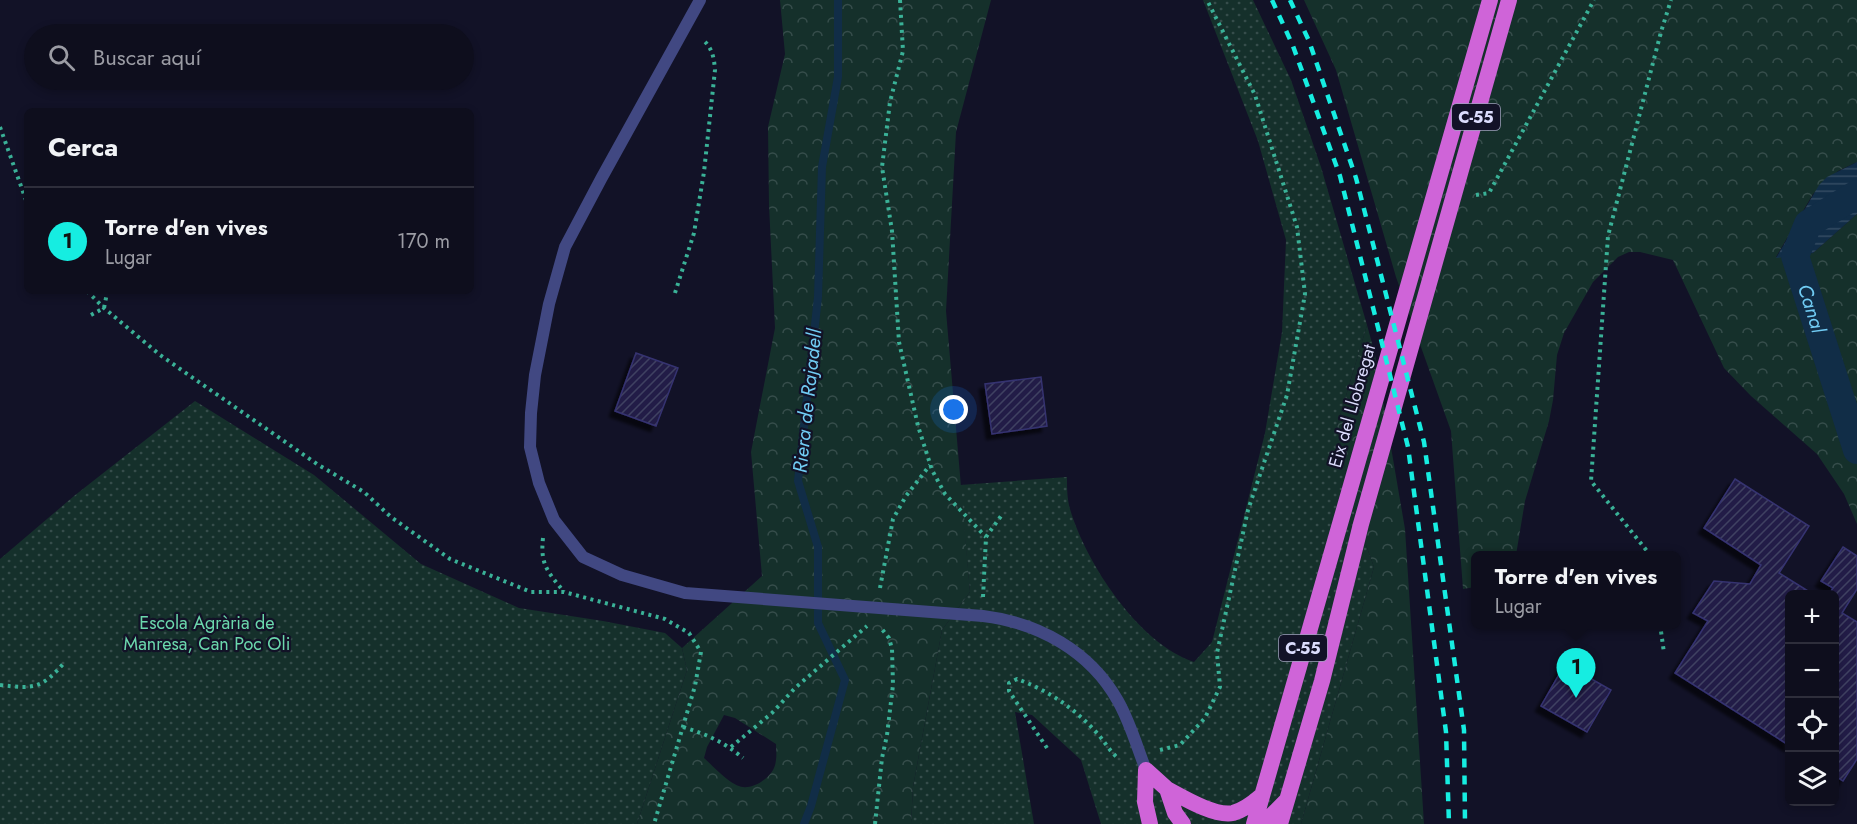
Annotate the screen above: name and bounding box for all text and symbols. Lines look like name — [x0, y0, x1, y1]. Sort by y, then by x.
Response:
search box — [24, 24, 474, 90]
icon: search — [45, 41, 78, 74]
text: Buscar aquí — [93, 41, 201, 73]
road number: C-55 — [1452, 104, 1500, 130]
text: Cerca — [48, 128, 118, 166]
text: Torre d'en vives — [105, 211, 268, 243]
text: 1 — [62, 227, 73, 256]
text: 170 m — [397, 227, 450, 256]
text: Lugar — [105, 243, 152, 272]
water label: Canal — [1790, 280, 1833, 338]
water label: Riera de Rajadell — [786, 326, 830, 474]
street label: Eix del Llobregat — [1322, 341, 1382, 471]
your location — [939, 395, 968, 424]
popup — [1471, 551, 1681, 629]
text: Torre d'en vives — [1495, 560, 1657, 592]
map controls — [1785, 590, 1839, 806]
button: + — [1785, 590, 1839, 644]
text: Lugar — [1495, 592, 1542, 621]
park label: Escola Agrària de Manresa, Can Poc Oli — [124, 610, 290, 657]
road number: C-55 — [1279, 635, 1327, 661]
button: − — [1785, 644, 1839, 698]
pin: 1 — [1556, 648, 1596, 698]
button: locate — [1785, 698, 1839, 752]
button: layers — [1785, 752, 1839, 806]

